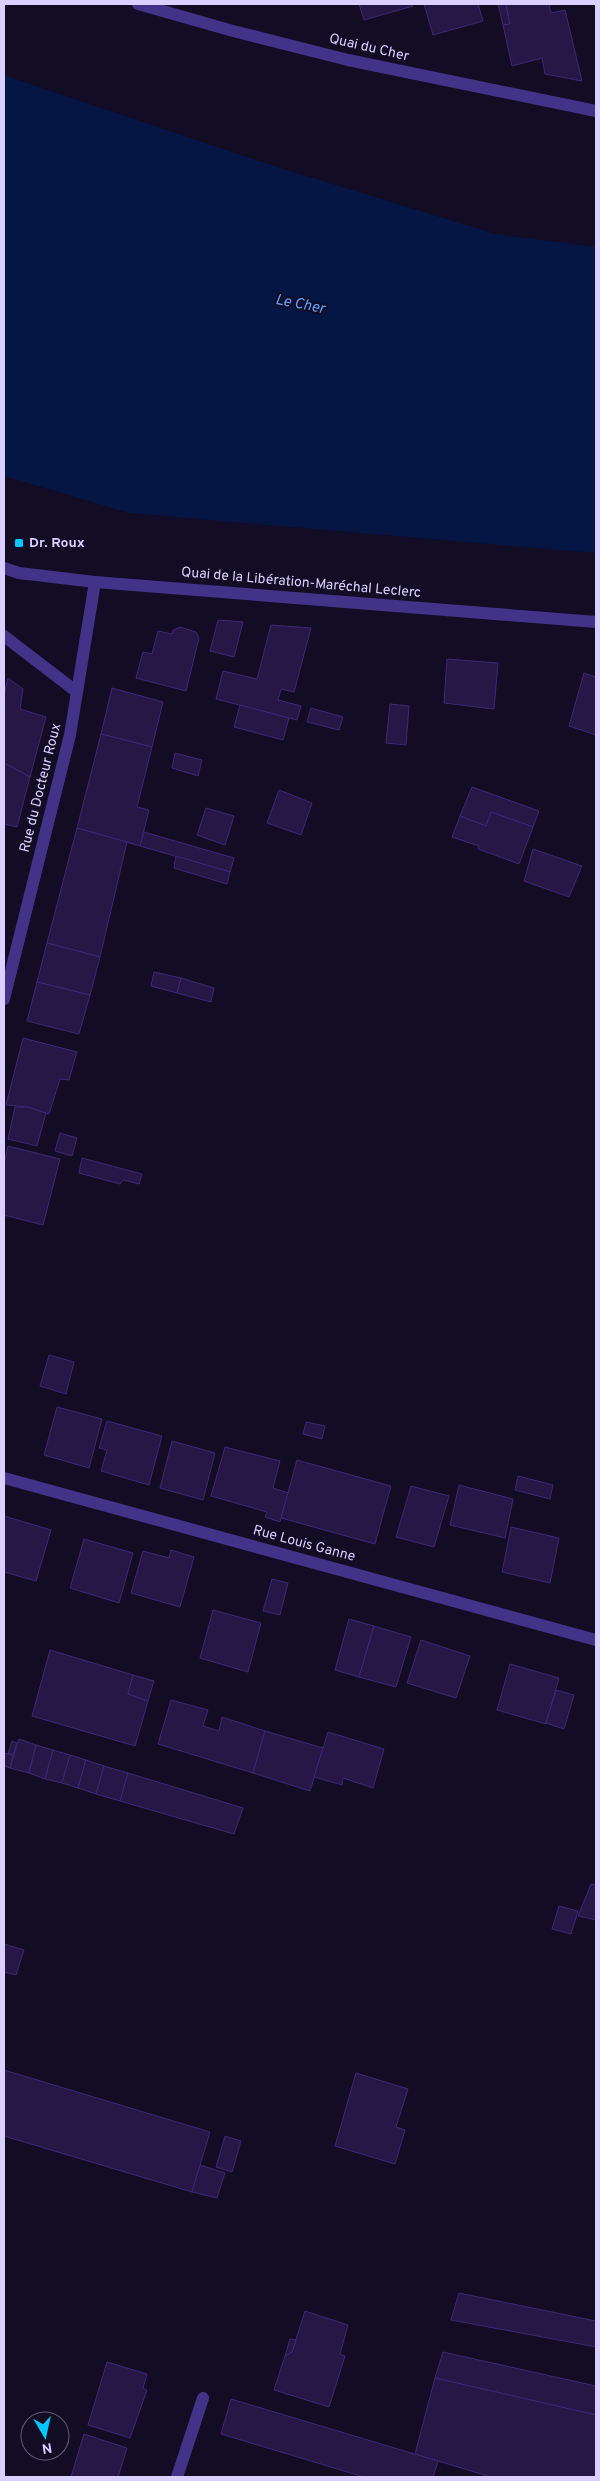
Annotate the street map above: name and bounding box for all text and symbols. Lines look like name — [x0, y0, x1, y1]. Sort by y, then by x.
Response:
street label: Quai du Cher — [327, 31, 411, 66]
water label: Le Cher — [274, 291, 328, 319]
place label: Dr. Roux — [29, 535, 85, 552]
marker: Dr. Roux — [13, 537, 25, 549]
street label: Quai de la Libération-Maréchal Leclerc — [180, 564, 422, 602]
street label: Rue du Docteur Roux — [17, 722, 65, 854]
street label: Rue Louis Ganne — [251, 1522, 357, 1566]
north arrow — [20, 2411, 70, 2461]
text: N — [40, 2438, 53, 2457]

